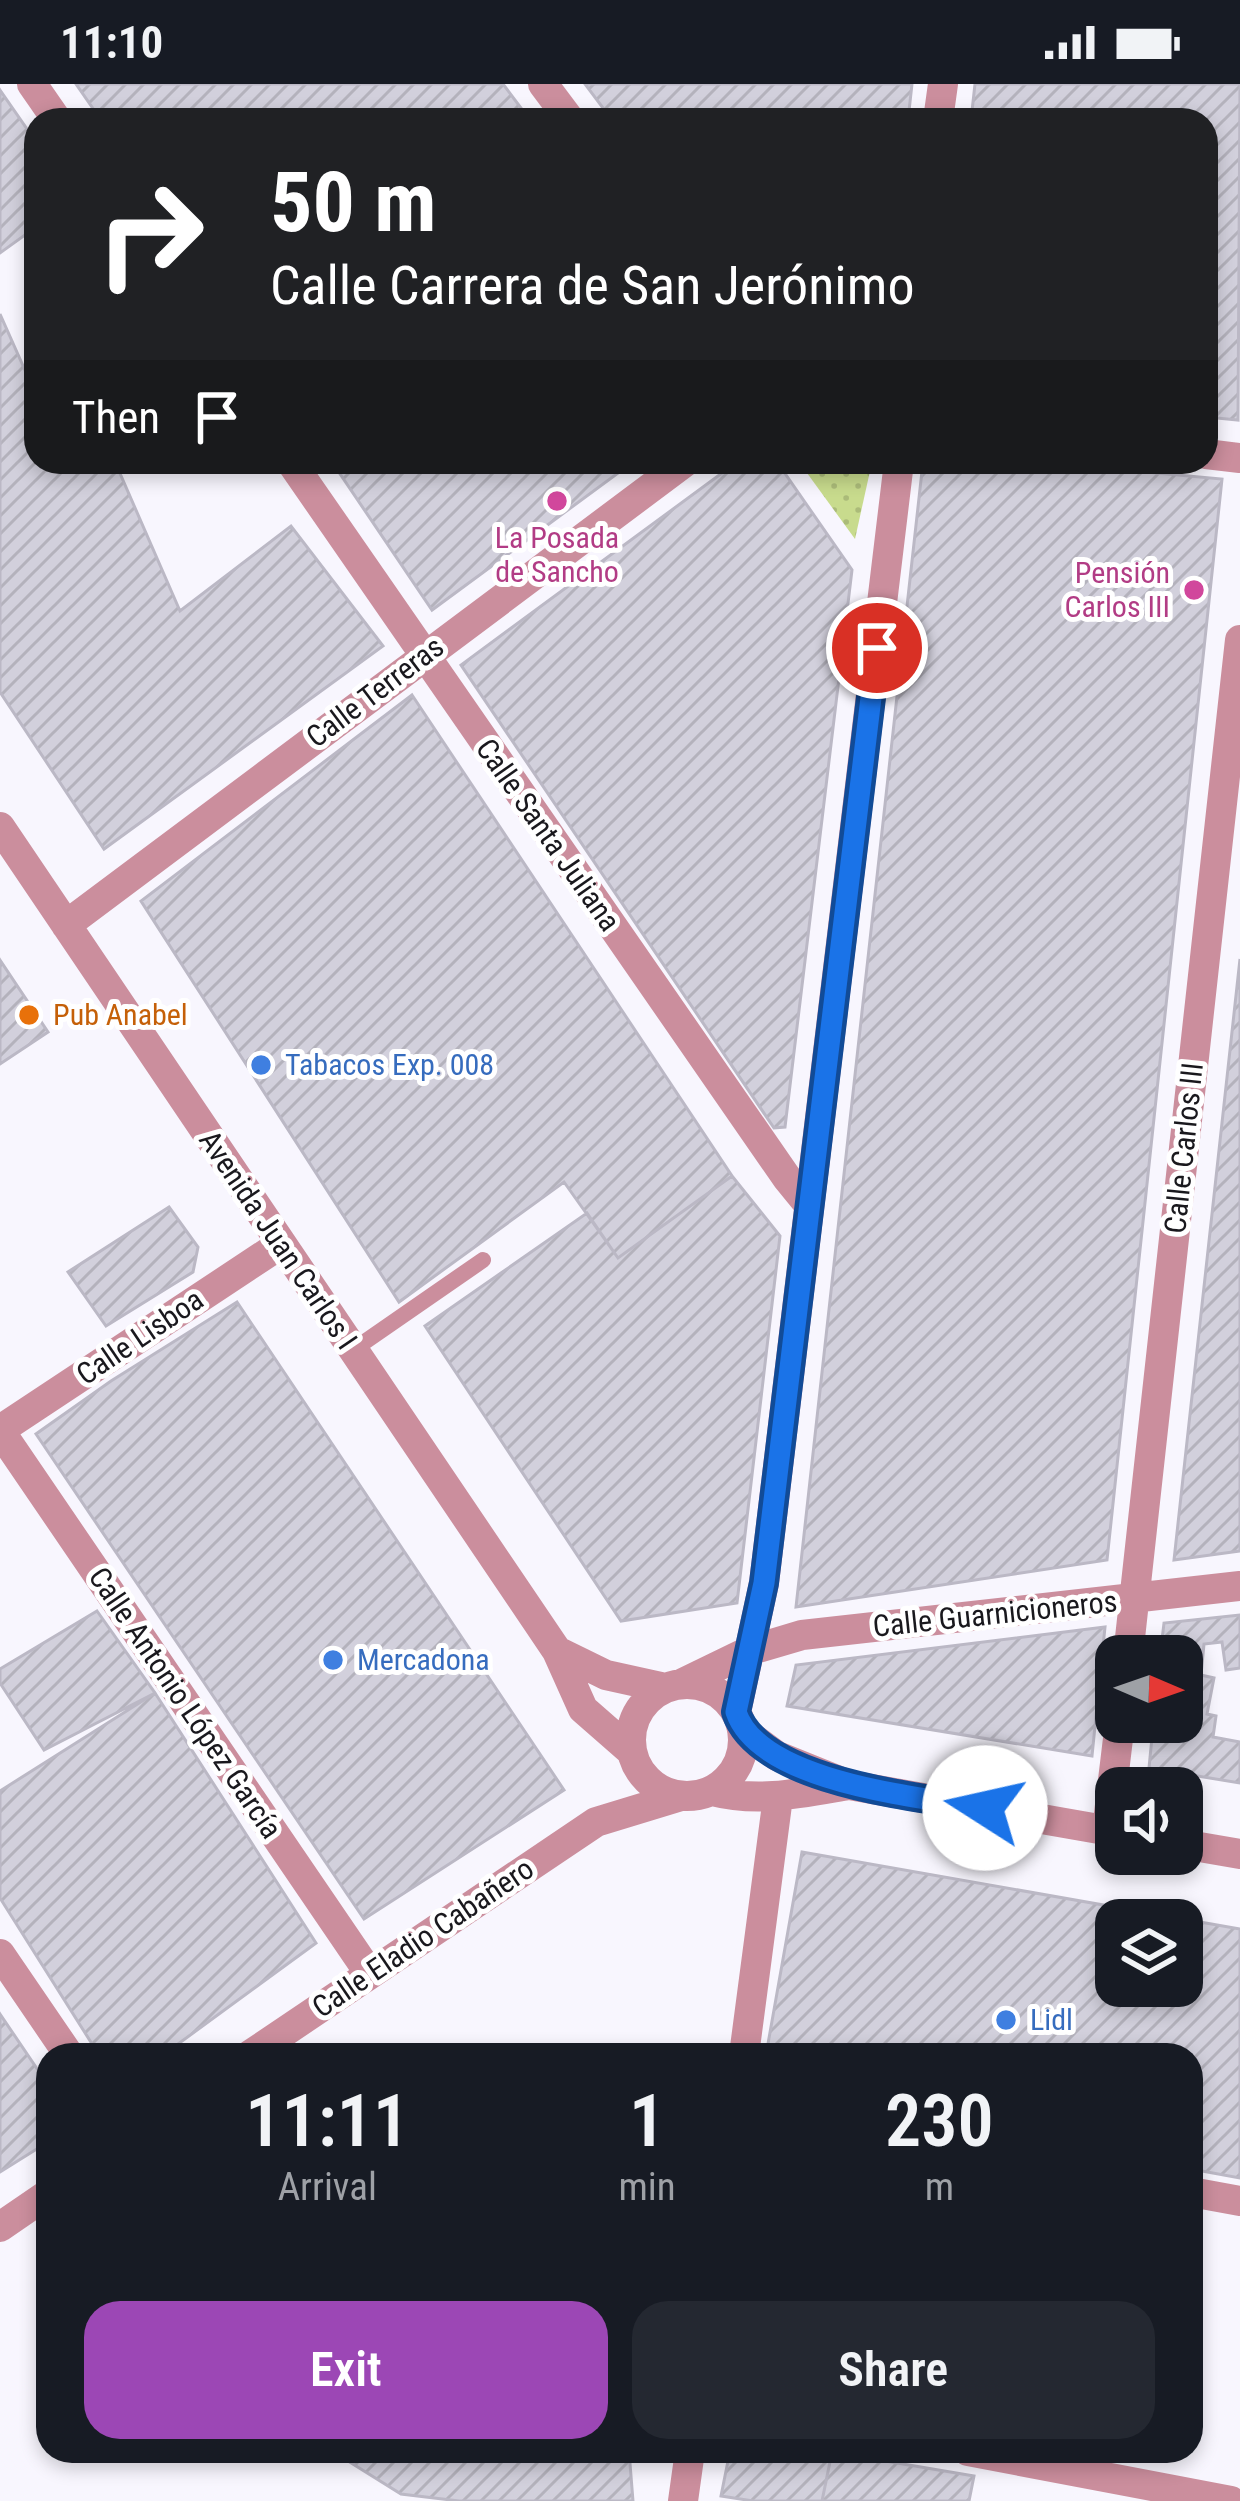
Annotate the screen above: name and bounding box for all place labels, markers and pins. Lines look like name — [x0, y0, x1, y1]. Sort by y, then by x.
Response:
marker: La Posada de Sancho — [544, 488, 570, 514]
place label: La Posada de Sancho — [495, 520, 619, 589]
place label: Pensión Carlos III — [1064, 555, 1170, 624]
marker: Pensión Carlos III — [1181, 577, 1207, 603]
pin — [826, 597, 928, 699]
place label: Pub Anabel — [53, 997, 188, 1032]
marker: Pub Anabel — [16, 1002, 42, 1028]
place label: Tabacos Exp. 008 — [285, 1047, 494, 1082]
marker: Tabacos Exp. 008 — [248, 1052, 274, 1078]
place label: Mercadona — [357, 1642, 490, 1677]
marker: Mercadona — [320, 1647, 346, 1673]
place label: Lidl — [1030, 2002, 1073, 2037]
marker: Lidl — [993, 2007, 1019, 2033]

